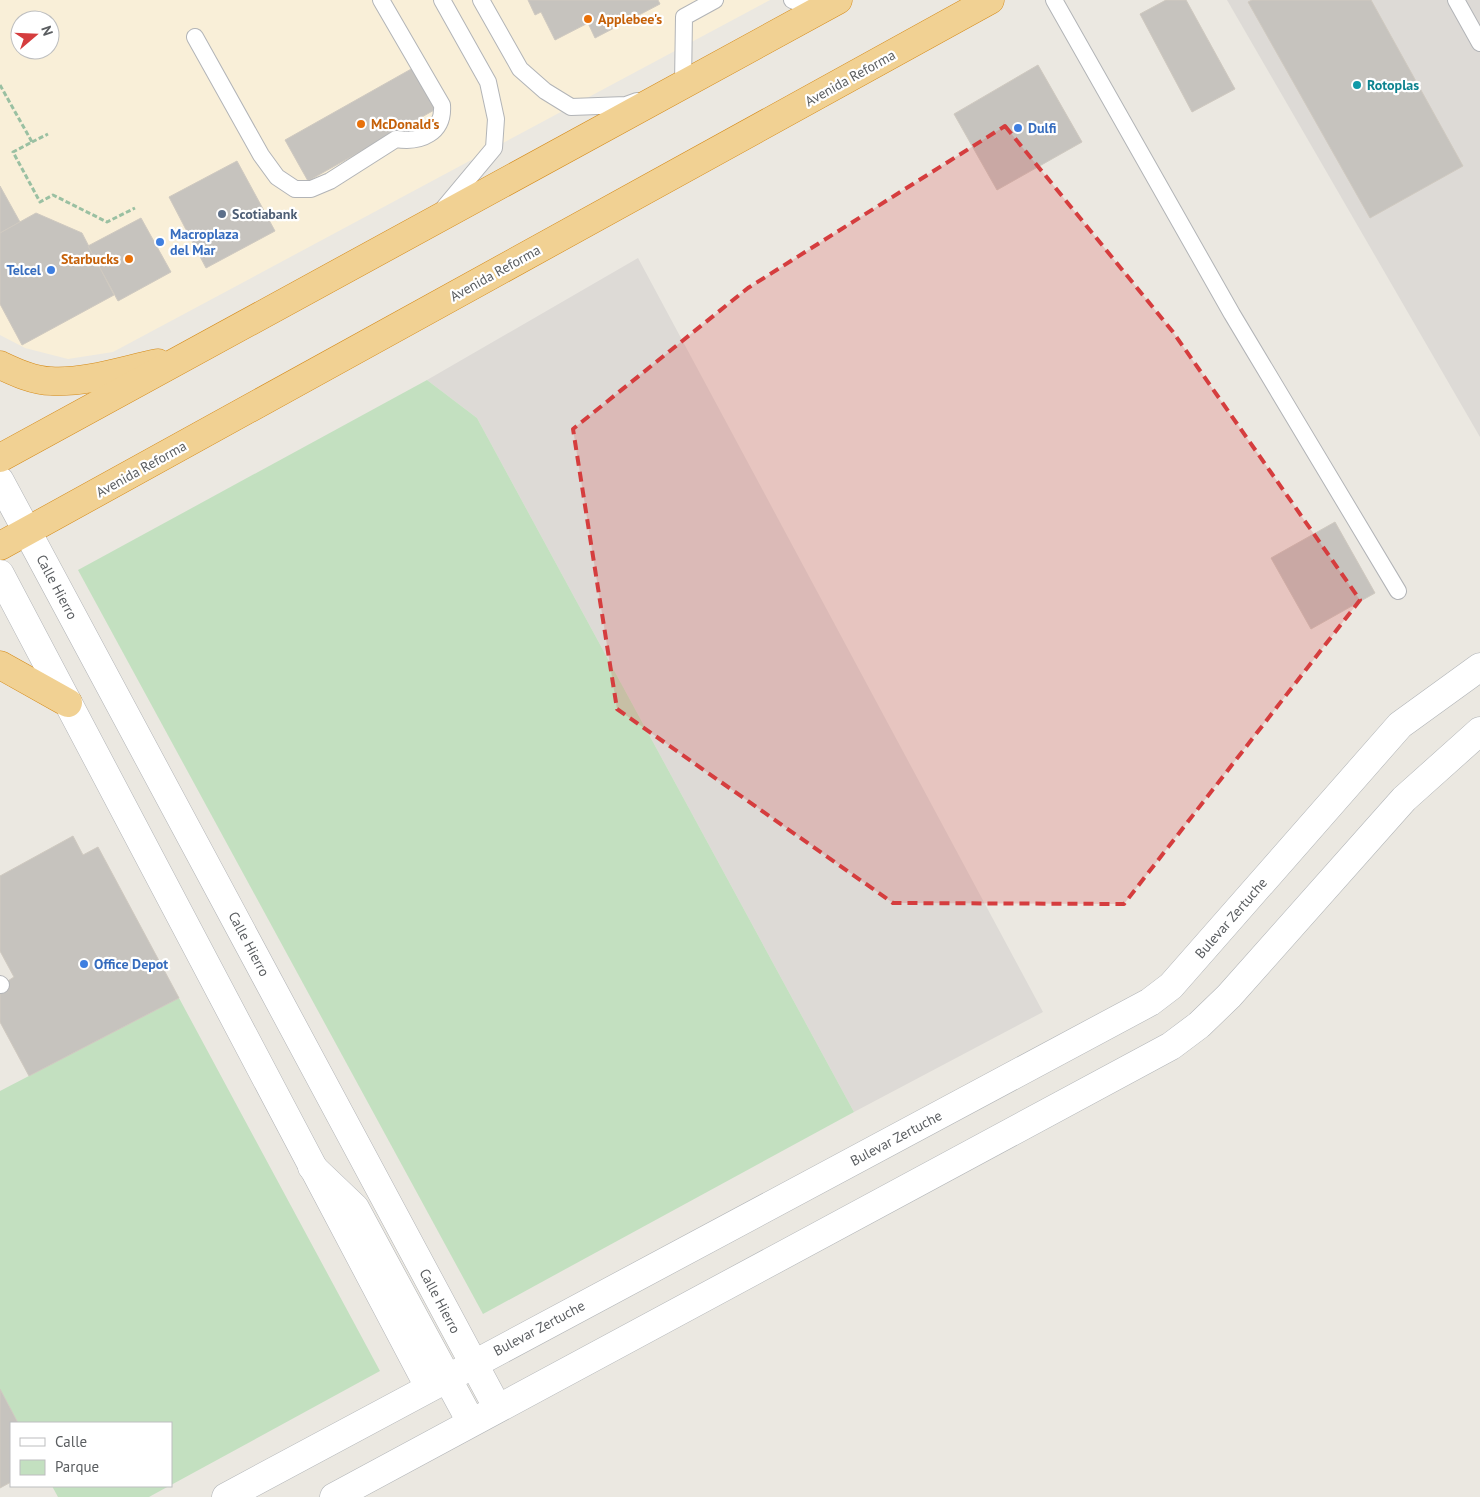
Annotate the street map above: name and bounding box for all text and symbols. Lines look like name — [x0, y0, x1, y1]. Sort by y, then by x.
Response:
north arrow — [10, 10, 60, 60]
place label: Applebee's — [598, 10, 662, 28]
marker: Applebee's — [582, 13, 594, 25]
text: N — [37, 23, 57, 38]
street label: Avenida Reforma — [802, 46, 898, 110]
place label: Rotoplas — [1367, 76, 1419, 94]
marker: Rotoplas — [1351, 79, 1363, 91]
place label: McDonald's — [371, 115, 440, 133]
marker: McDonald's — [355, 118, 367, 130]
place label: Dulfi — [1028, 119, 1056, 137]
marker: Dulfi — [1012, 122, 1024, 134]
place label: Scotiabank — [232, 205, 297, 223]
marker: Scotiabank — [216, 208, 228, 220]
place label: Macroplaza del Mar — [170, 225, 239, 259]
marker: Macroplaza del Mar — [154, 236, 166, 248]
street label: Avenida Reforma — [447, 241, 543, 305]
place label: Starbucks — [61, 250, 119, 268]
marker: Starbucks — [123, 253, 135, 265]
place label: Telcel — [7, 261, 42, 279]
marker: Telcel — [45, 264, 57, 276]
street label: Avenida Reforma — [93, 437, 189, 501]
street label: Calle Hierro — [32, 551, 82, 623]
street label: Bulevar Zertuche — [1191, 874, 1271, 962]
street label: Calle Hierro — [224, 908, 274, 980]
place label: Office Depot — [94, 955, 168, 973]
marker: Office Depot — [78, 958, 90, 970]
street label: Bulevar Zertuche — [847, 1106, 945, 1170]
street label: Calle Hierro — [415, 1265, 465, 1337]
street label: Bulevar Zertuche — [490, 1296, 588, 1360]
legend — [10, 1422, 172, 1487]
text: Calle — [55, 1432, 87, 1451]
text: Parque — [55, 1457, 99, 1476]

